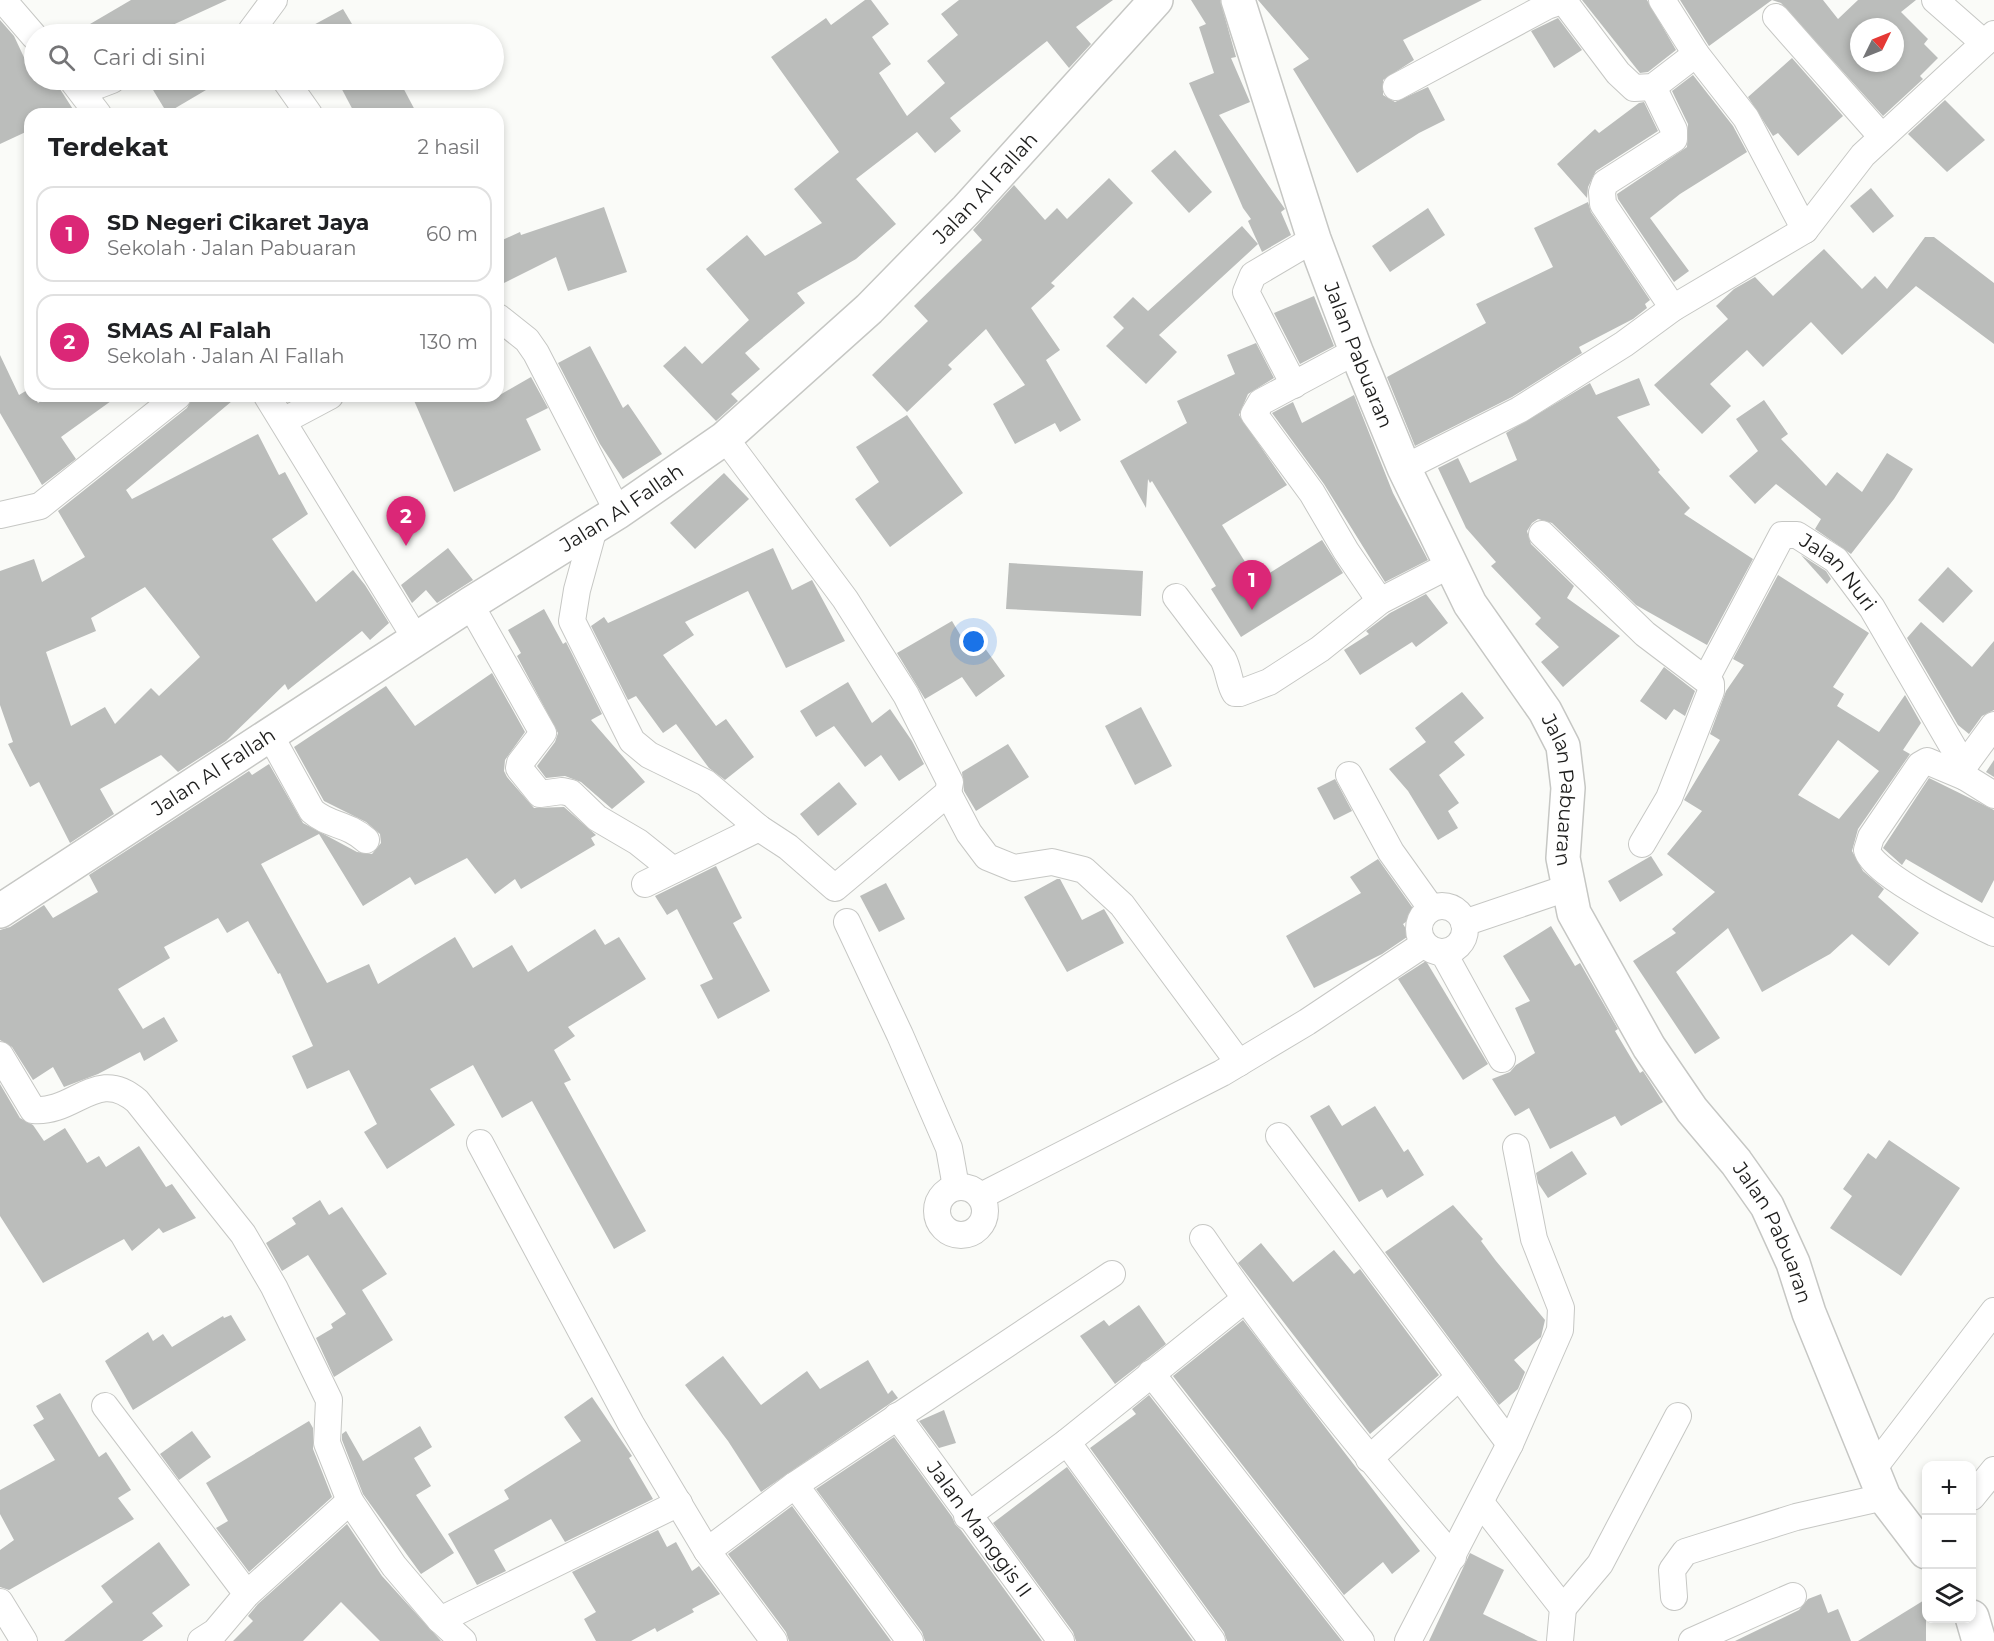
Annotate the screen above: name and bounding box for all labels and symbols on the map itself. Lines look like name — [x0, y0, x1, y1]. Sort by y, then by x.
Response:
north arrow — [1850, 18, 1904, 72]
street label: Jalan Al Fallah — [927, 127, 1043, 249]
street label: Jalan Pabuaran — [1319, 278, 1398, 432]
street label: Jalan Al Fallah — [555, 458, 688, 558]
pin: 2 — [386, 496, 426, 546]
street label: Jalan Nuri — [1795, 527, 1882, 615]
pin: 1 — [1232, 560, 1272, 610]
your location — [959, 627, 988, 656]
street label: Jalan Pabuaran — [1536, 709, 1580, 868]
street label: Jalan Al Fallah — [146, 722, 280, 821]
street label: Jalan Pabuaran — [1727, 1157, 1817, 1306]
street label: Jalan Manggis II — [921, 1456, 1037, 1602]

